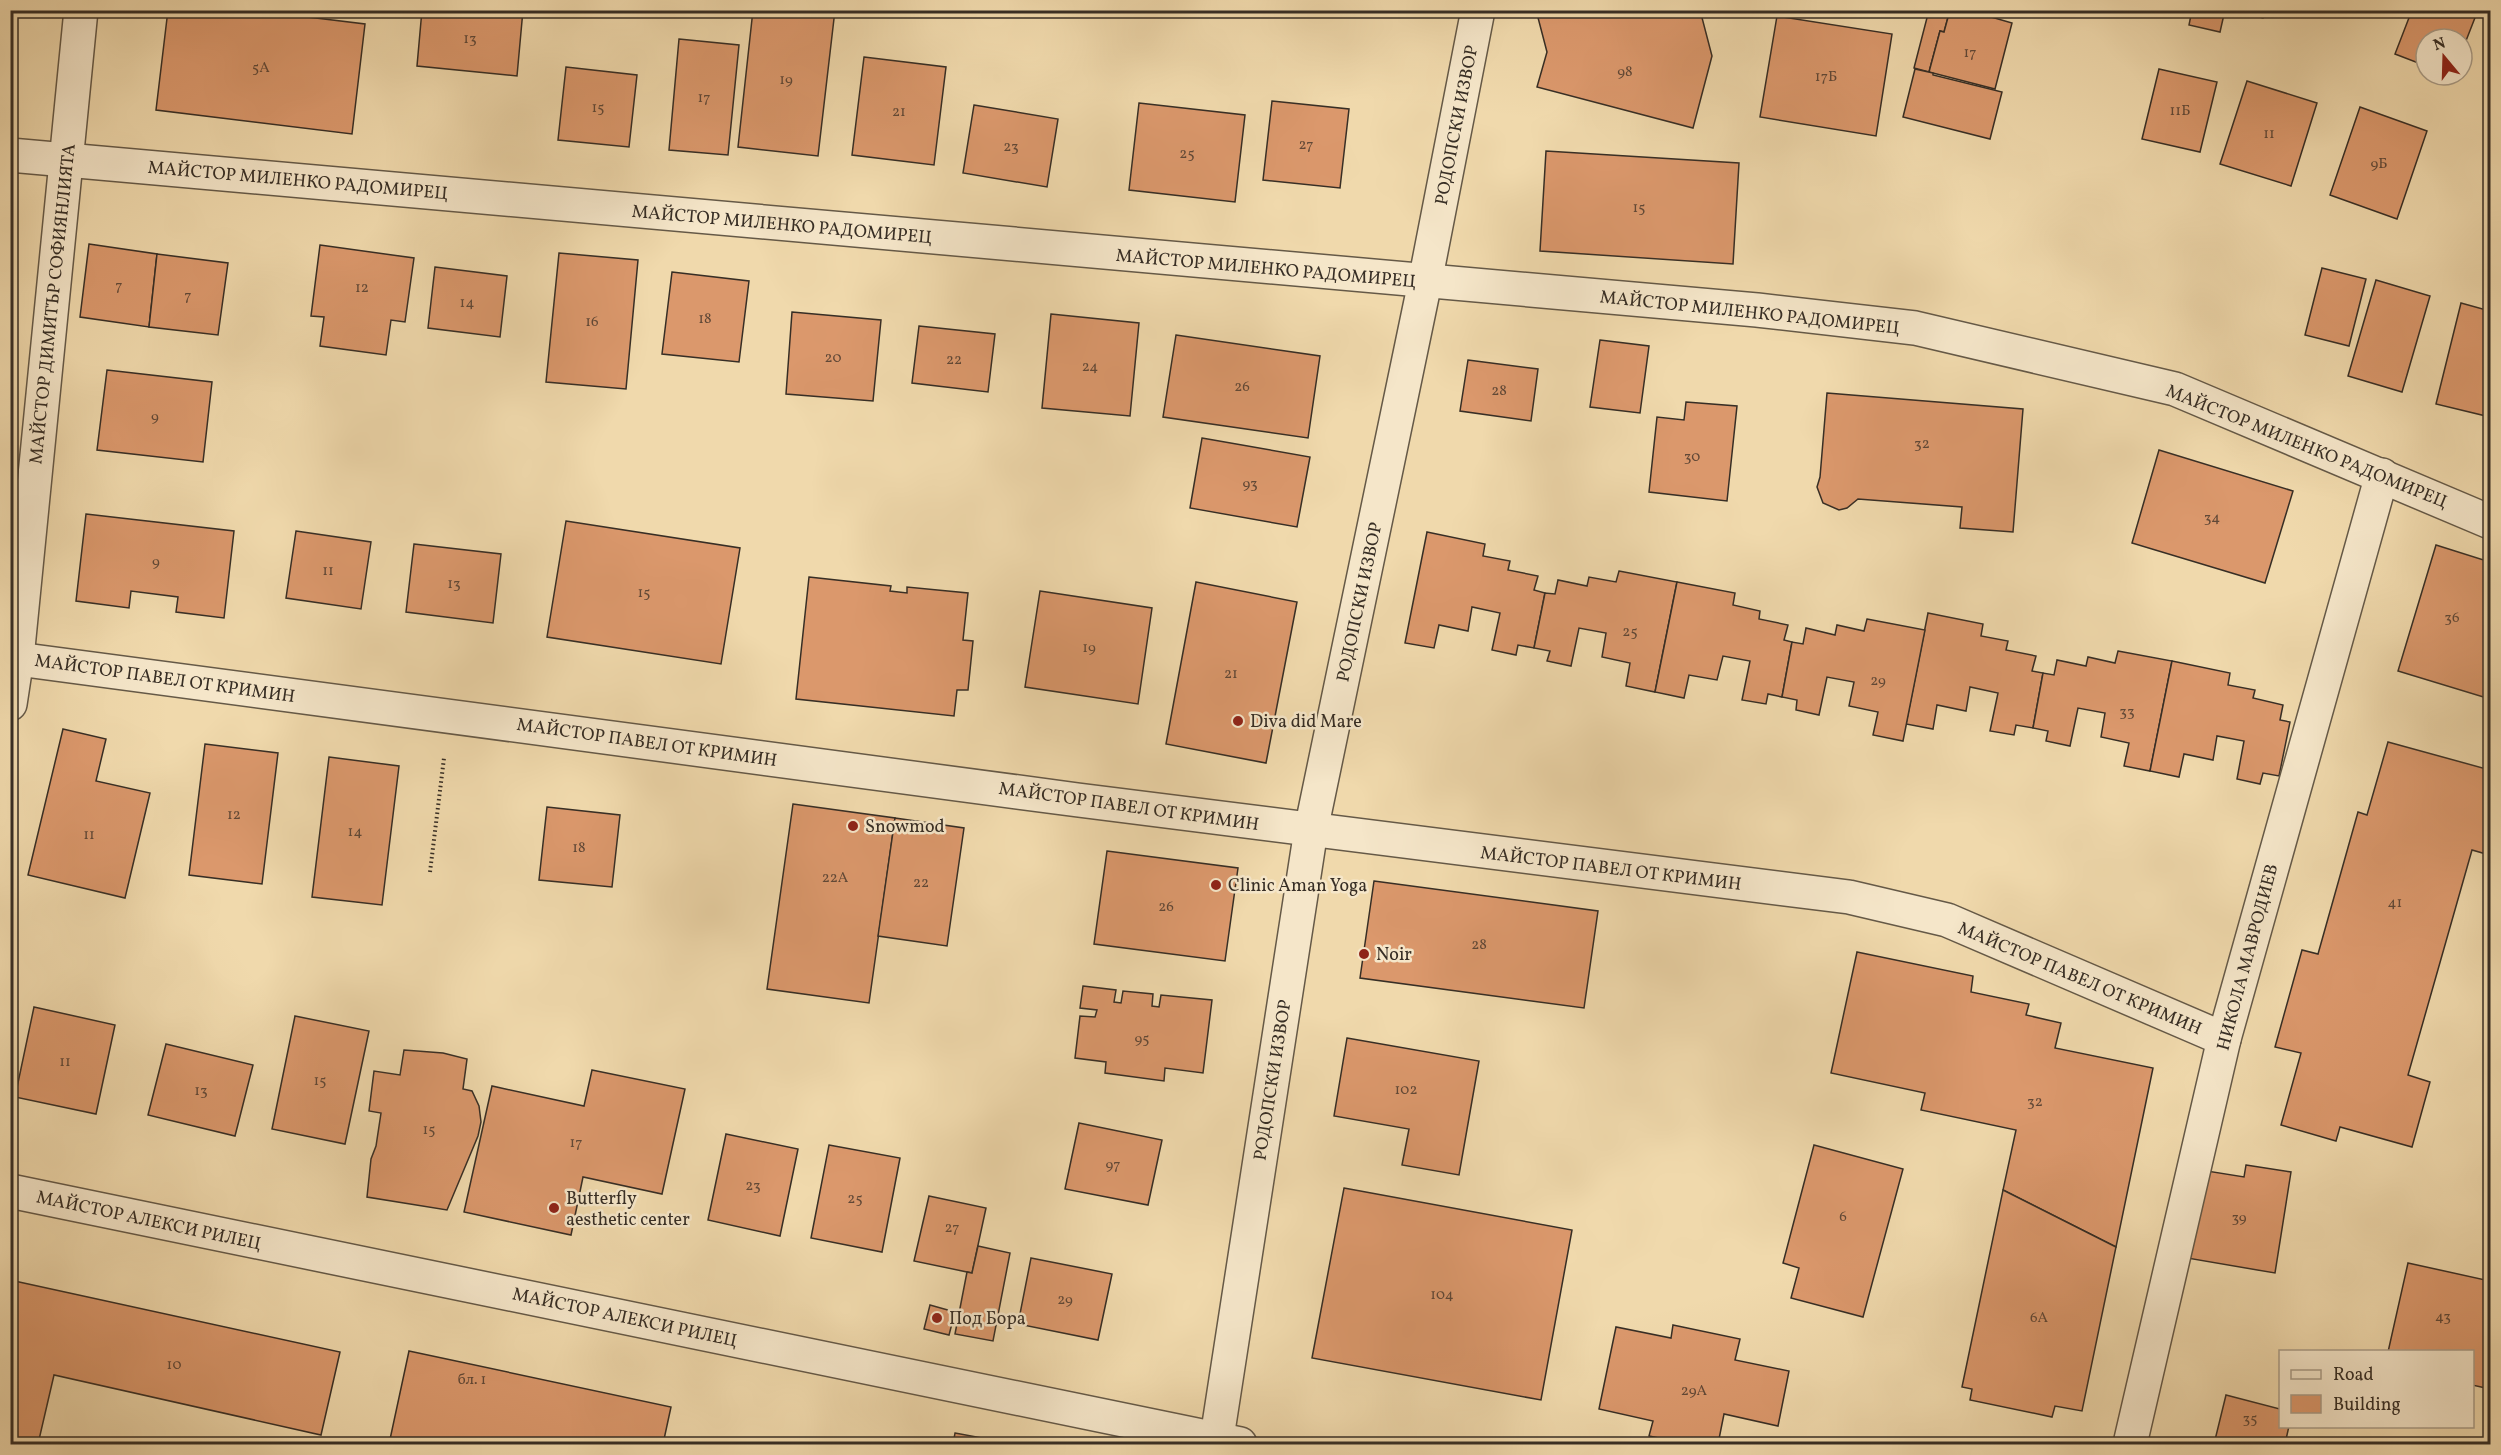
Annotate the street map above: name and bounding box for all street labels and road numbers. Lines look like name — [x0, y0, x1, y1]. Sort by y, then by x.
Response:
street label: РОДОПСКИ ИЗВОР — [1430, 43, 1485, 207]
street label: МАЙСТОР ДИМИТЪР СОФИЯНЛИЯТА — [24, 142, 83, 466]
street label: МАЙСТОР МИЛЕНКО РАДОМИРЕЦ — [146, 156, 449, 207]
street label: МАЙСТОР МИЛЕНКО РАДОМИРЕЦ — [630, 200, 933, 251]
street label: МАЙСТОР МИЛЕНКО РАДОМИРЕЦ — [1114, 244, 1417, 295]
street label: МАЙСТОР МИЛЕНКО РАДОМИРЕЦ — [1598, 285, 1901, 342]
street label: МАЙСТОР МИЛЕНКО РАДОМИРЕЦ — [2162, 379, 2451, 516]
street label: РОДОПСКИ ИЗВОР — [1331, 520, 1390, 684]
street label: МАЙСТОР ПАВЕЛ ОТ КРИМИН — [33, 649, 297, 710]
street label: МАЙСТОР ПАВЕЛ ОТ КРИМИН — [515, 713, 779, 774]
street label: МАЙСТОР ПАВЕЛ ОТ КРИМИН — [997, 777, 1261, 838]
street label: МАЙСТОР ПАВЕЛ ОТ КРИМИН — [1479, 841, 1743, 898]
street label: НИКОЛА МАВРОДИЕВ — [2211, 861, 2285, 1054]
street label: МАЙСТОР ПАВЕЛ ОТ КРИМИН — [1954, 917, 2205, 1042]
street label: РОДОПСКИ ИЗВОР — [1248, 998, 1299, 1162]
street label: МАЙСТОР АЛЕКСИ РИЛЕЦ — [34, 1185, 264, 1258]
street label: МАЙСТОР АЛЕКСИ РИЛЕЦ — [510, 1282, 740, 1355]

